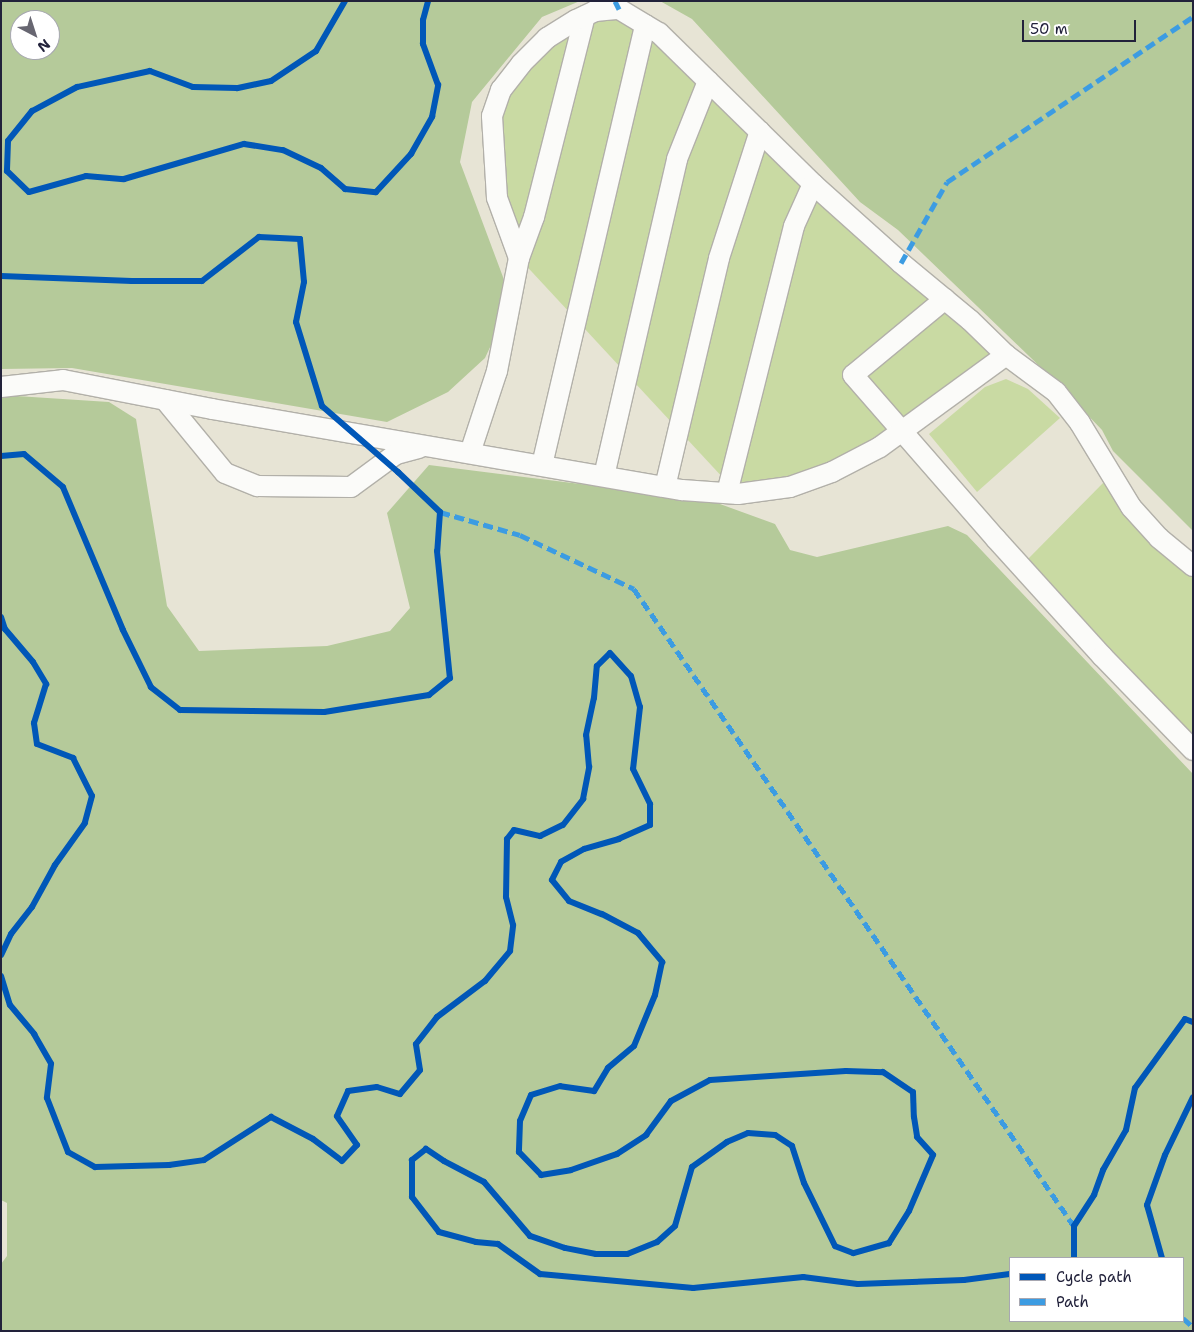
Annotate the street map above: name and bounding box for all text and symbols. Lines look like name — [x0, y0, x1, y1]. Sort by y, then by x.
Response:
north arrow — [10, 10, 60, 60]
scale bar — [1024, 10, 1138, 42]
text: 50 m — [1030, 19, 1068, 39]
text: N — [34, 35, 54, 56]
legend — [1009, 1257, 1184, 1322]
text: Cycle path — [1056, 1267, 1132, 1287]
text: Path — [1056, 1292, 1089, 1312]

